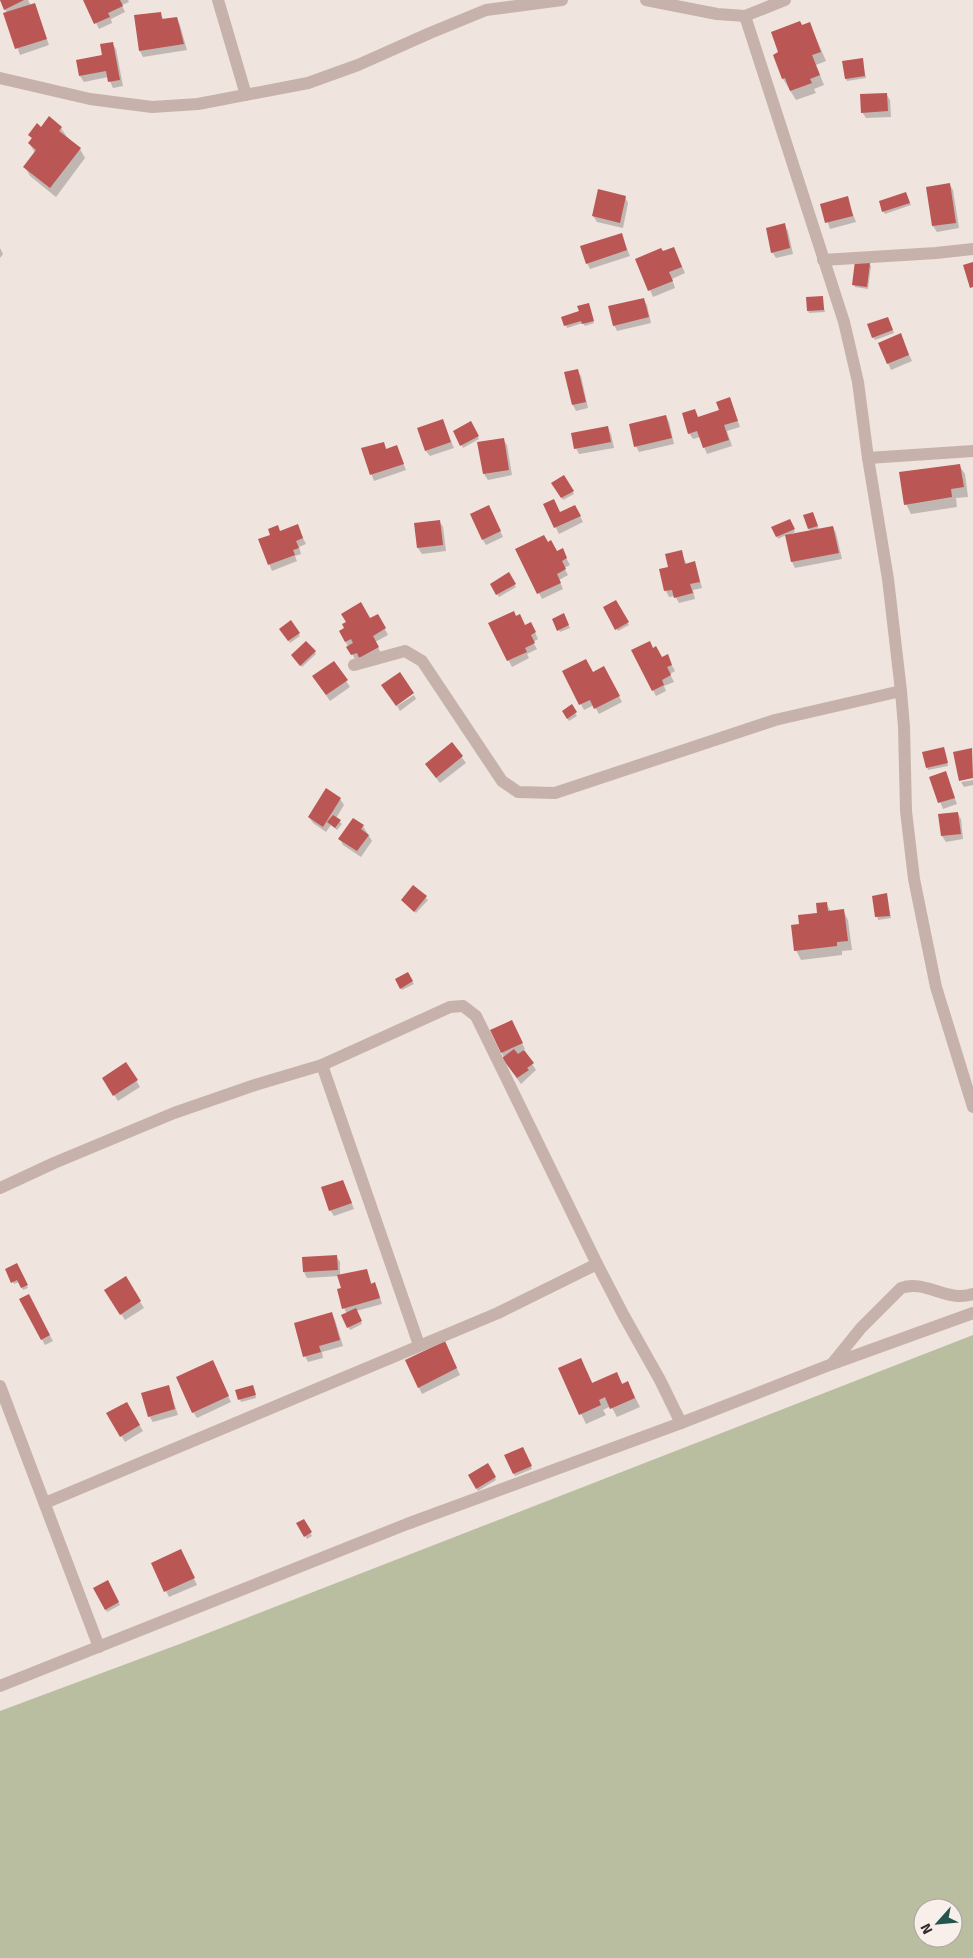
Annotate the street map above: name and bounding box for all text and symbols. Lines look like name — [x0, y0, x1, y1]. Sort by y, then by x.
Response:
north arrow — [913, 1898, 963, 1948]
text: N — [917, 1920, 937, 1937]

